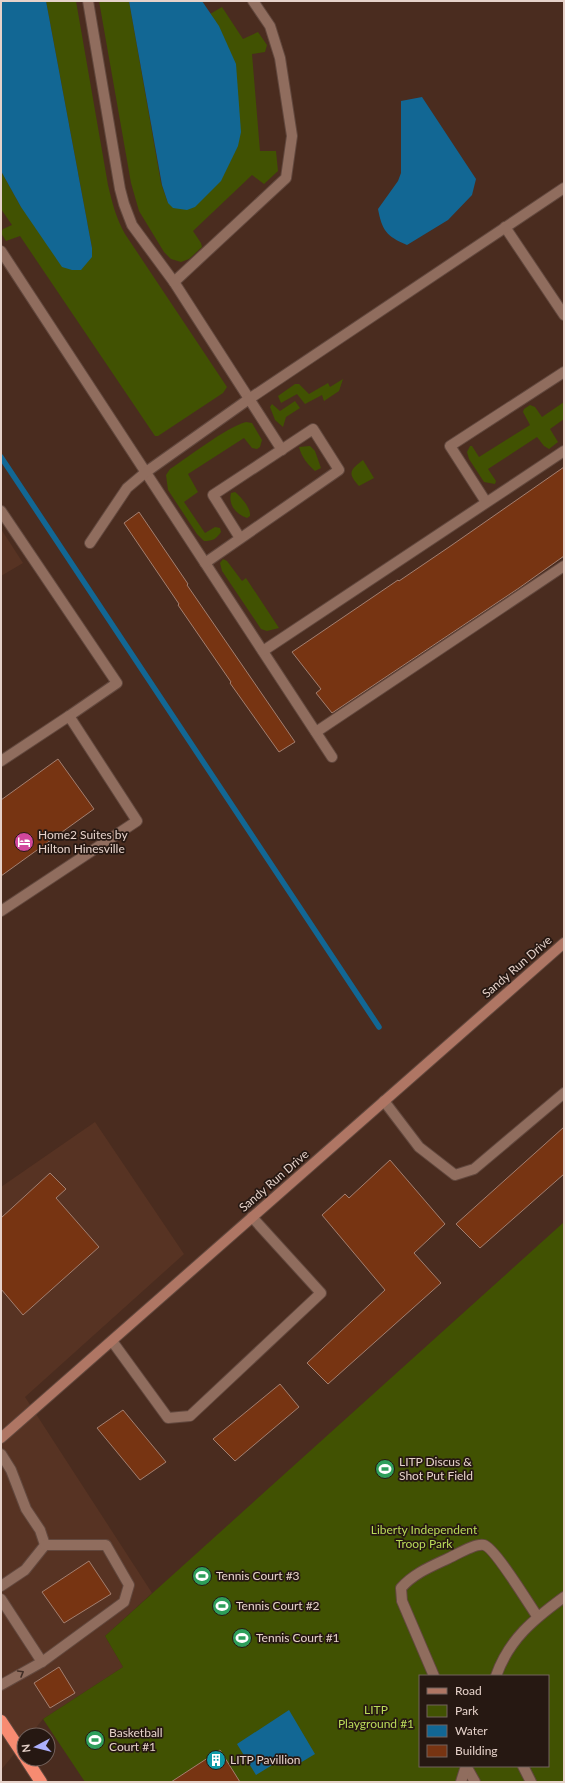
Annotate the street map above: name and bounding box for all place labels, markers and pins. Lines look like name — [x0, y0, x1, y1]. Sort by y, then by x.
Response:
place label: Home2 Suites by Hilton Hinesville — [38, 827, 128, 856]
hotel icon: Home2 Suites by Hilton Hinesville — [13, 831, 35, 853]
place label: LITP Discus & Shot Put Field — [399, 1454, 473, 1483]
sports icon: LITP Discus & Shot Put Field — [374, 1458, 396, 1480]
sports icon: Tennis Court #3 — [191, 1565, 213, 1587]
place label: Tennis Court #3 — [216, 1568, 300, 1583]
sports icon: Tennis Court #2 — [211, 1595, 233, 1617]
place label: Tennis Court #2 — [236, 1598, 320, 1613]
sports icon: Tennis Court #1 — [231, 1627, 253, 1649]
place label: Tennis Court #1 — [256, 1630, 340, 1645]
place label: Basketball Court #1 — [109, 1725, 163, 1754]
sports icon: Basketball Court #1 — [84, 1729, 106, 1751]
building icon: LITP Pavillion — [205, 1749, 227, 1771]
place label: LITP Pavillion — [230, 1752, 301, 1767]

